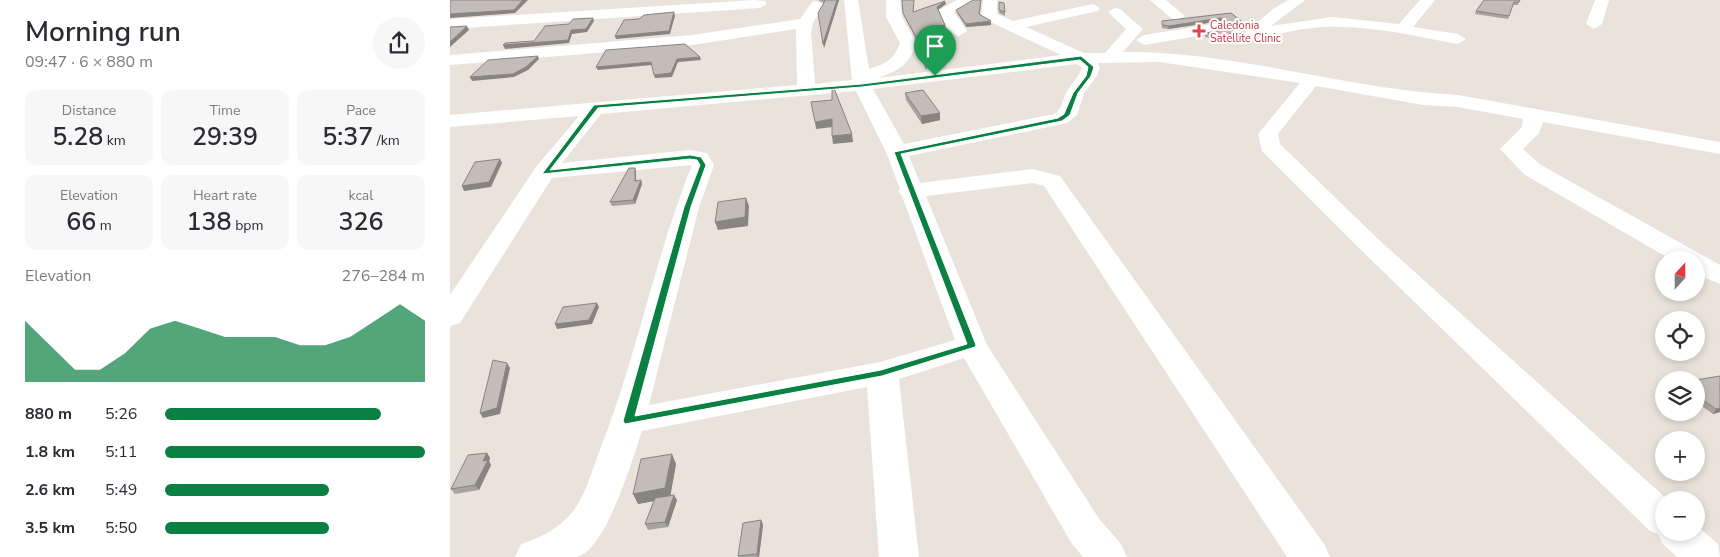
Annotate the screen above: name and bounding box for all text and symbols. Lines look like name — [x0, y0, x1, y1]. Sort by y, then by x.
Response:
text: Morning run — [25, 13, 181, 51]
button: share — [373, 17, 425, 69]
place label: Caledonia Satellite Clinic — [1210, 18, 1281, 46]
marker: Caledonia Satellite Clinic — [1192, 24, 1206, 38]
pin — [914, 25, 956, 76]
icon: arrive — [921, 32, 949, 60]
text: 09:47 · 6 × 880 m — [25, 51, 153, 73]
text: Distance — [62, 101, 116, 120]
text: Time — [209, 101, 241, 120]
text: Pace — [346, 101, 376, 120]
text: 5.28 — [52, 120, 103, 154]
text: 29:39 — [192, 120, 258, 154]
text: 5:37 — [322, 120, 373, 154]
text: km — [103, 131, 126, 150]
text: /km — [373, 131, 400, 150]
text: Elevation — [60, 186, 118, 205]
text: Heart rate — [193, 186, 257, 205]
text: kcal — [349, 186, 373, 205]
text: 66 — [66, 205, 96, 239]
text: 138 — [187, 205, 232, 239]
text: 326 — [338, 205, 384, 239]
text: m — [96, 216, 112, 235]
text: bpm — [232, 216, 263, 235]
north arrow — [1655, 251, 1705, 301]
map controls — [1655, 251, 1705, 541]
text: Elevation — [25, 265, 91, 287]
text: 276–284 m — [342, 265, 425, 287]
button: locate — [1655, 311, 1705, 361]
button: layers — [1655, 371, 1705, 421]
text: 880 m — [25, 403, 72, 425]
text: 5:26 — [105, 403, 137, 425]
button: + — [1655, 431, 1705, 481]
text: 1.8 km — [25, 441, 75, 463]
text: 5:11 — [105, 441, 137, 463]
text: 2.6 km — [25, 479, 75, 501]
text: 5:49 — [105, 479, 137, 501]
button: − — [1655, 491, 1705, 541]
text: 3.5 km — [25, 517, 75, 539]
text: 5:50 — [105, 517, 137, 539]

